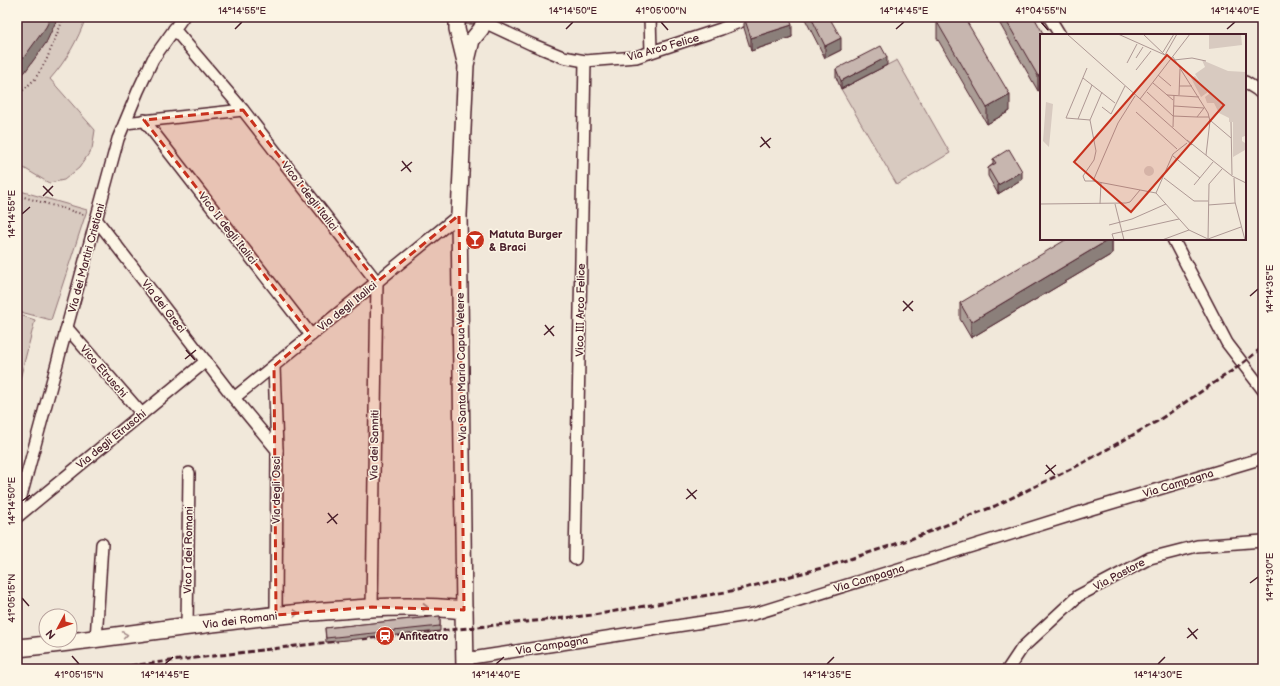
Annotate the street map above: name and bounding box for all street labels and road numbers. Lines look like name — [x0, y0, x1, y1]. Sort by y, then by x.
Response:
street label: Via Arco Felice — [626, 31, 701, 64]
street label: Vico I degli Italici — [279, 159, 341, 233]
street label: Vico II degli Italici — [196, 190, 260, 267]
street label: Via dei Martiri Cristiani — [66, 202, 107, 314]
street label: Vico III Arco Felice — [573, 263, 588, 357]
street label: Via dei Greci — [139, 277, 188, 335]
street label: Via degli Italici — [315, 279, 379, 334]
street label: Via Santa Maria Capua Vetere — [454, 292, 469, 441]
street label: Vico Etruschi — [77, 342, 130, 400]
street label: Via degli Etruschi — [74, 407, 149, 472]
street label: Via dei Sanniti — [367, 410, 382, 480]
street label: Via degli Osci — [270, 456, 283, 524]
street label: Via Campagna — [1141, 467, 1215, 500]
street label: Vico I dei Romani — [181, 506, 196, 594]
street label: Via Pastore — [1091, 555, 1148, 593]
street label: Via Campagna — [832, 562, 906, 595]
street label: Via dei Romani — [202, 609, 278, 632]
street label: Via Campagna — [515, 633, 589, 658]

